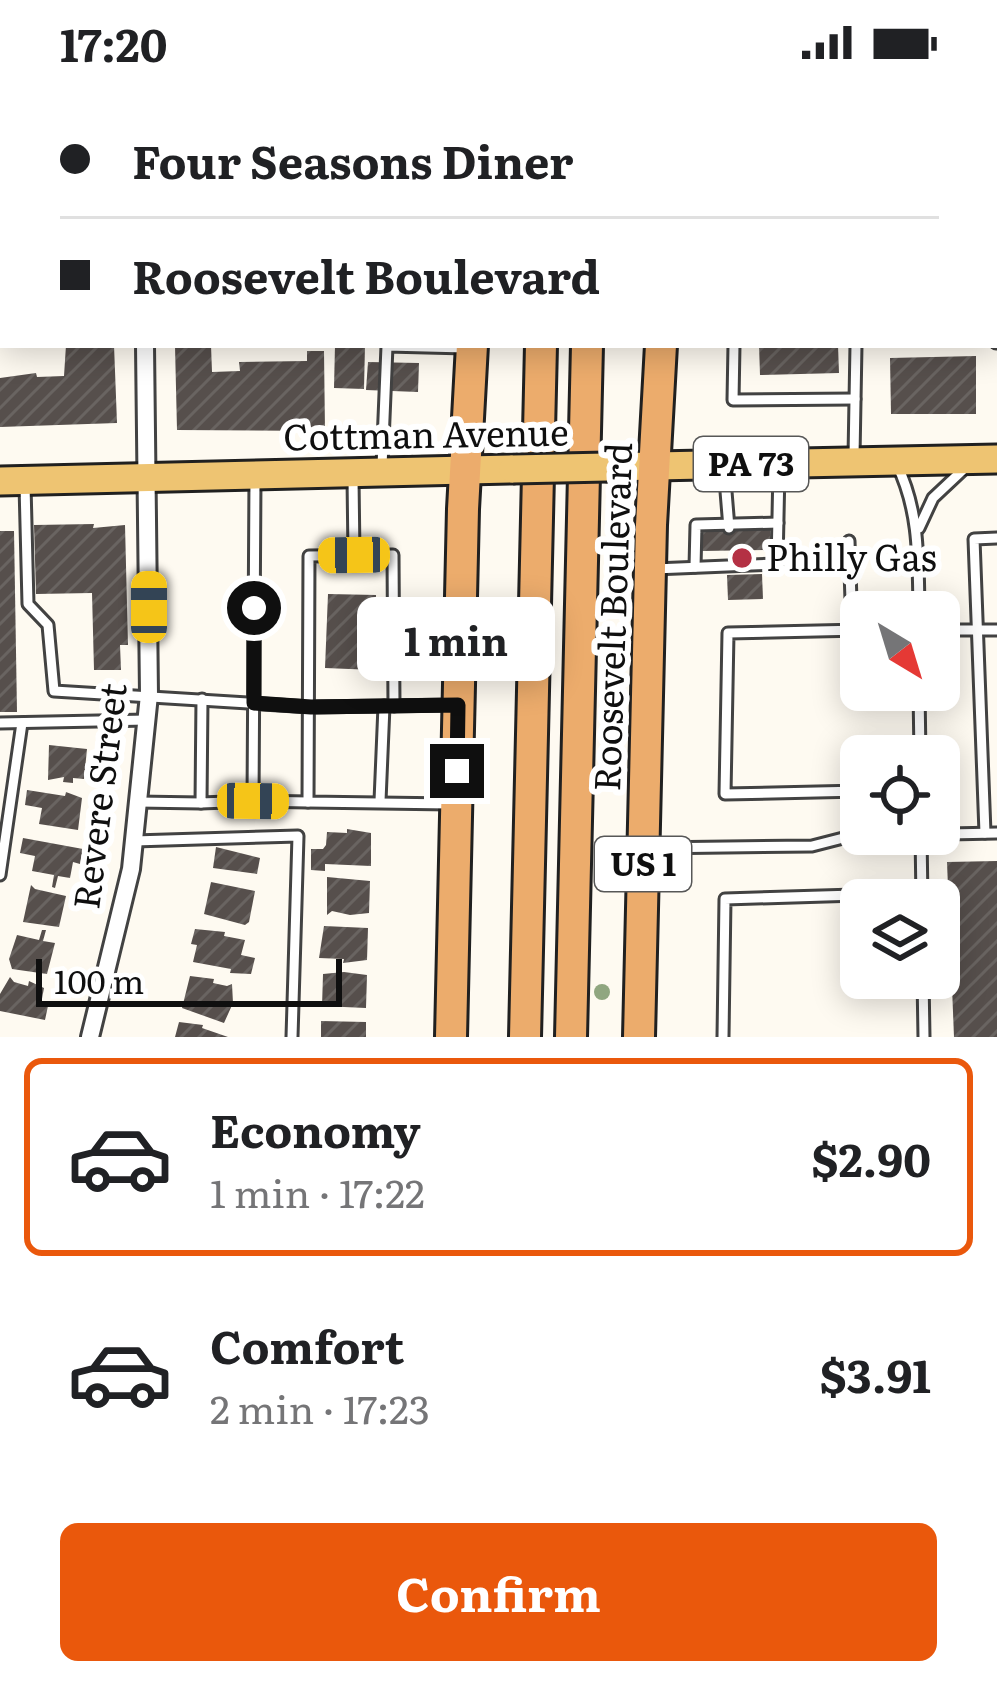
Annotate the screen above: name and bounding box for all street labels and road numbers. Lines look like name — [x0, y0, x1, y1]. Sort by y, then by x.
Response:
street label: Cottman Avenue — [283, 404, 569, 461]
road number: PA 73 — [694, 437, 808, 491]
street label: Roosevelt Boulevard — [578, 442, 643, 792]
street label: Revere Street — [57, 679, 138, 912]
road number: US 1 — [595, 837, 691, 891]

